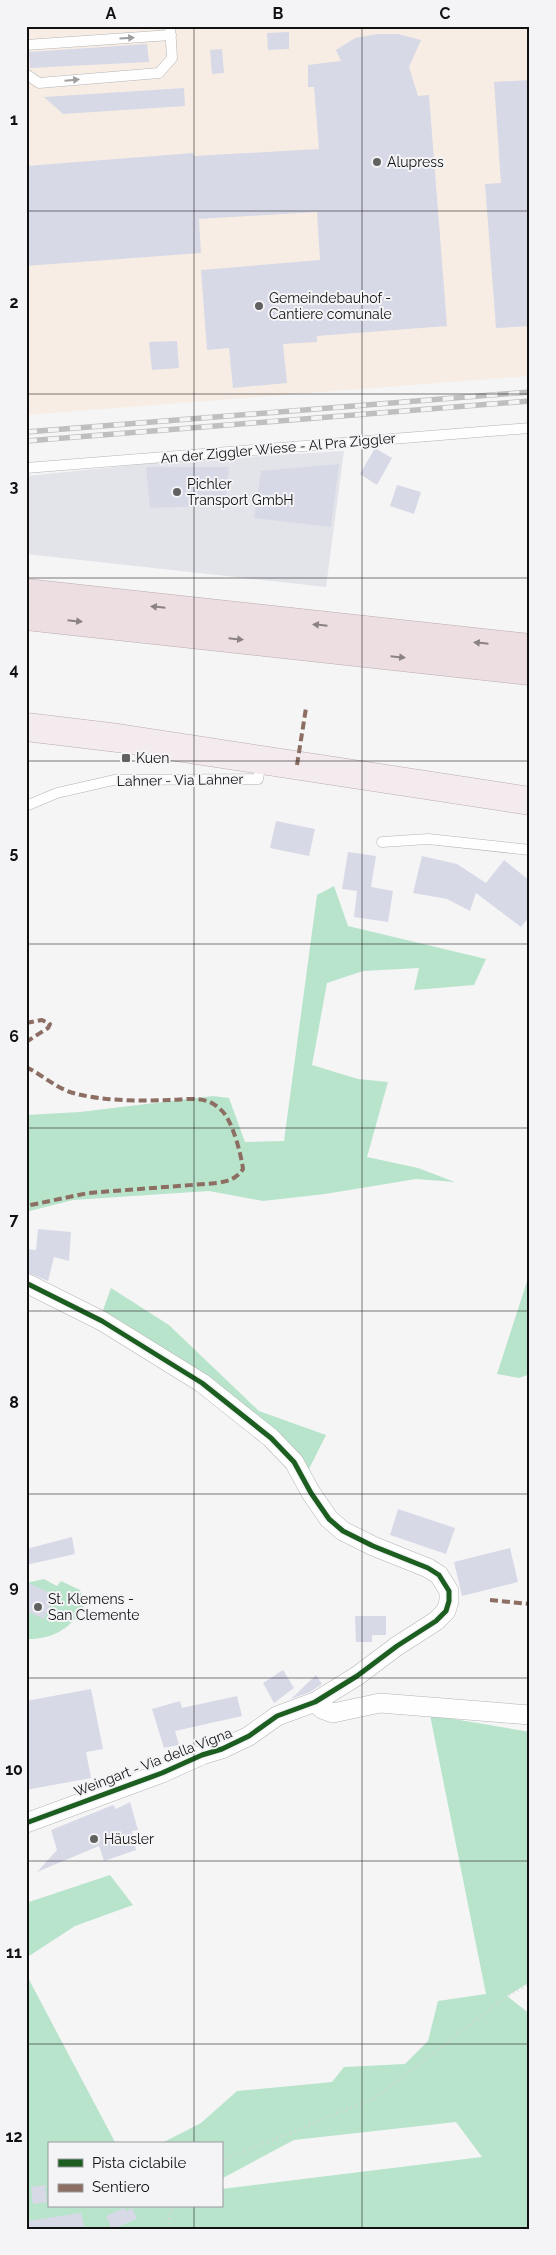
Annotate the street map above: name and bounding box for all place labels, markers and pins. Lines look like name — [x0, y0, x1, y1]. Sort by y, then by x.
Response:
place label: Alupress — [387, 154, 444, 170]
marker: Alupress — [371, 156, 383, 168]
place label: Gemeindebauhof - Cantiere comunale — [269, 290, 392, 322]
marker: Gemeindebauhof - Cantiere comunale — [253, 300, 265, 312]
place label: Pichler Transport GmbH — [187, 476, 294, 508]
marker: Pichler Transport GmbH — [171, 486, 183, 498]
place label: Kuen — [136, 750, 169, 766]
marker: Kuen — [120, 752, 132, 764]
place label: St. Klemens - San Clemente — [48, 1591, 139, 1623]
marker: St. Klemens - San Clemente — [32, 1601, 44, 1613]
place label: Häusler — [104, 1831, 154, 1847]
marker: Häusler — [88, 1833, 100, 1845]

